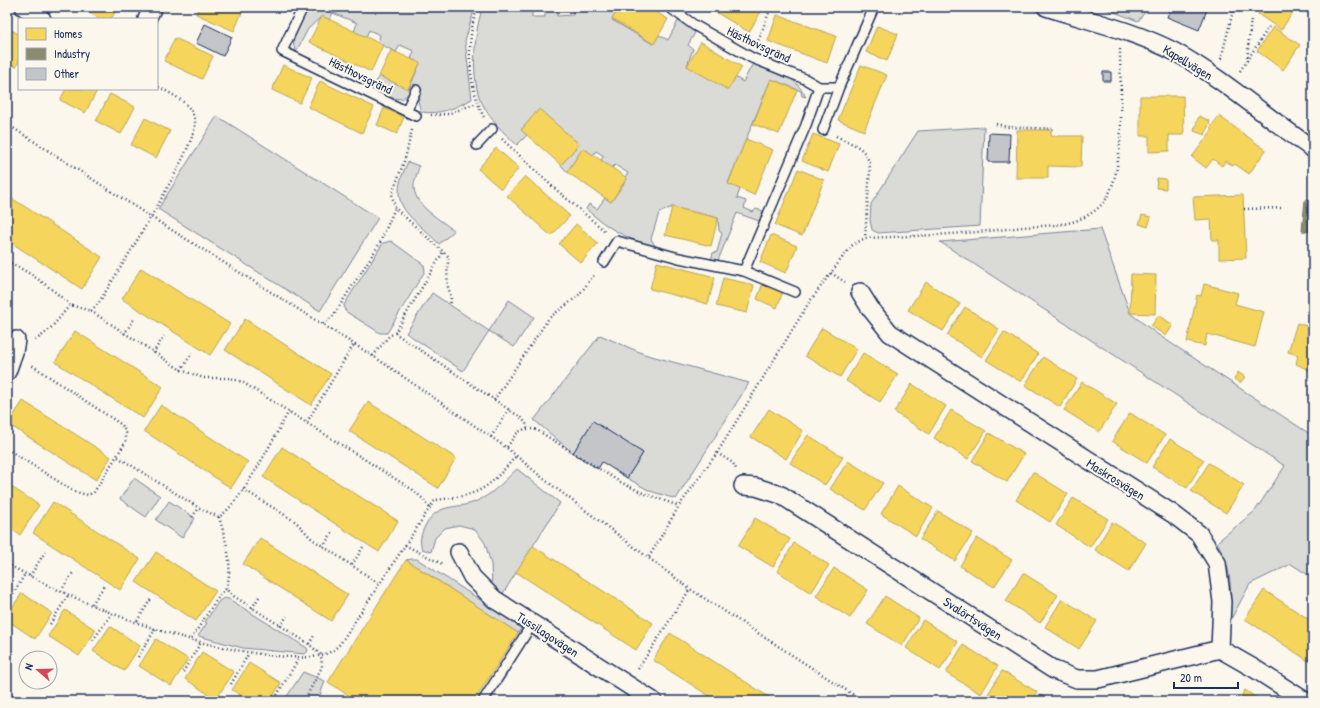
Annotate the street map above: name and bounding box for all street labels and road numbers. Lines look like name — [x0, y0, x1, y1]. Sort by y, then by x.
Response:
street label: Hästhovsgränd — [724, 21, 794, 67]
street label: Kapellvägen — [1160, 40, 1216, 84]
street label: Hästhovsgränd — [326, 52, 396, 98]
street label: Maskrosvägen — [1083, 454, 1149, 504]
street label: Svalörtsvägen — [940, 592, 1006, 644]
street label: Tussilagovägen — [513, 607, 583, 661]

